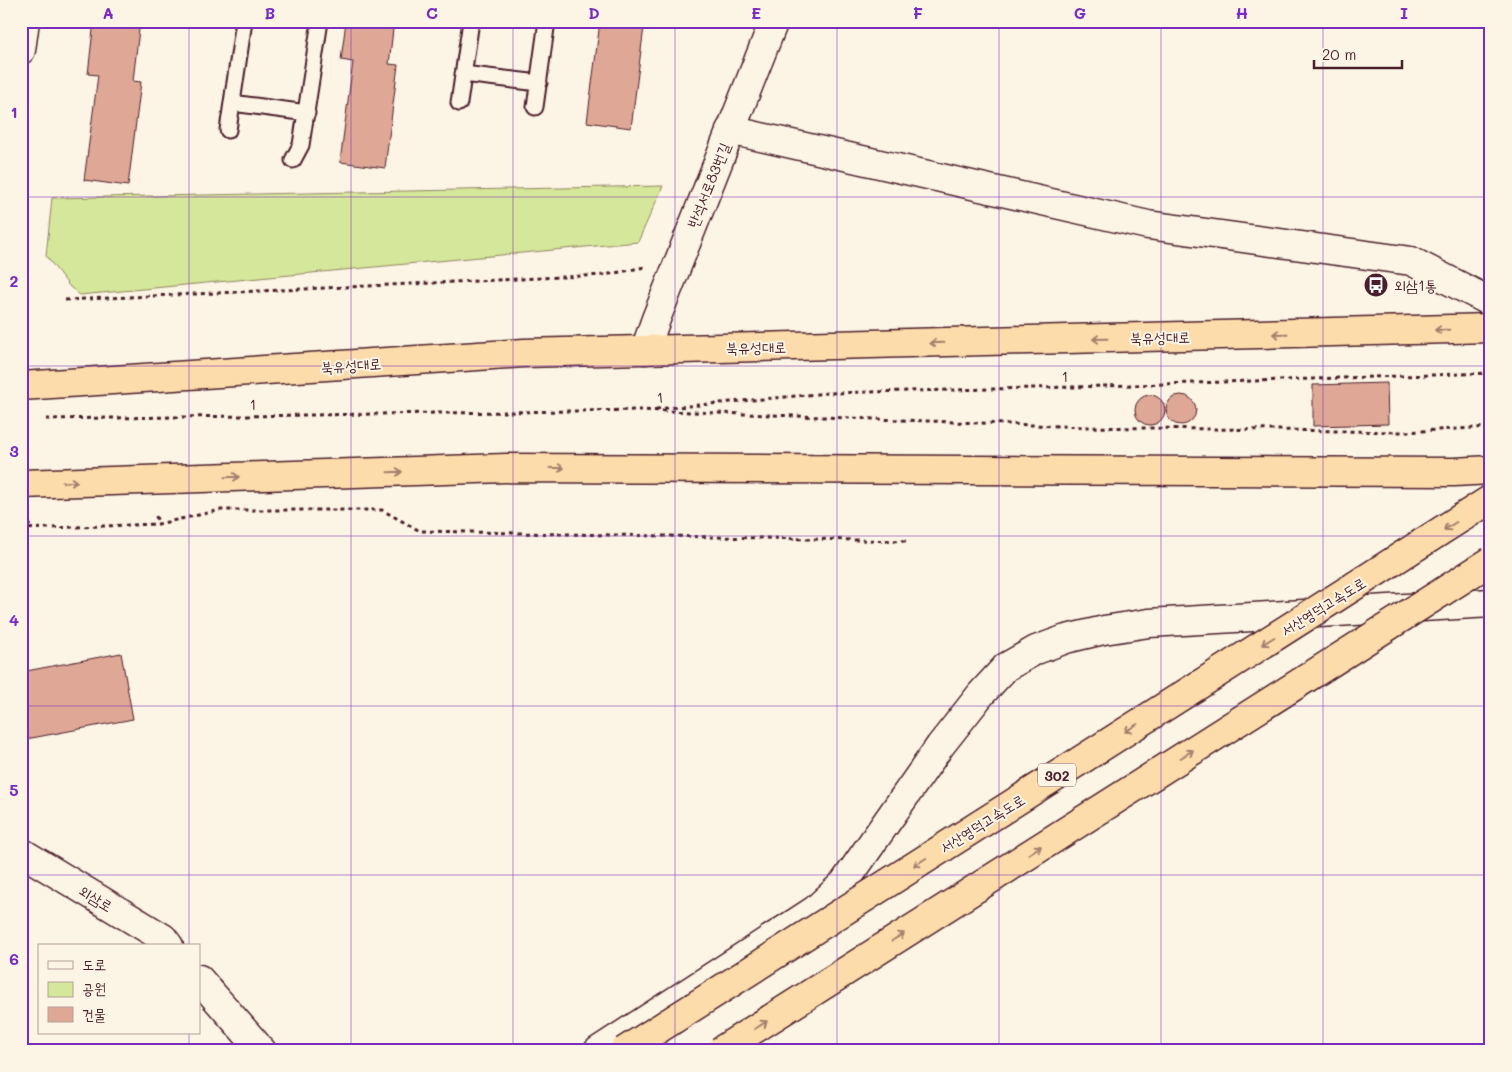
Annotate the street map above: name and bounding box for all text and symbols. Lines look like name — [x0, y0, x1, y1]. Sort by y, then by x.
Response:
text: A — [102, 2, 114, 23]
text: B — [265, 2, 275, 23]
text: C — [426, 2, 438, 23]
text: D — [588, 2, 600, 23]
text: E — [751, 2, 761, 23]
text: F — [913, 2, 923, 23]
text: G — [1074, 2, 1086, 23]
text: H — [1236, 2, 1248, 23]
text: I — [1400, 2, 1408, 23]
scale bar — [1314, 38, 1402, 70]
text: 20 m — [1322, 44, 1356, 64]
text: 1 — [10, 101, 18, 122]
street label: 반석서로83번길 — [682, 139, 734, 231]
text: 2 — [10, 270, 19, 291]
bus stop icon: 외삼1통 — [1363, 272, 1389, 298]
place label: 외삼1통 — [1394, 275, 1437, 295]
one-way arrow — [1434, 325, 1450, 334]
street label: 북유성대로 — [1130, 326, 1190, 348]
one-way arrow — [1272, 329, 1288, 339]
one-way arrow — [1092, 334, 1108, 343]
street label: 북유성대로 — [726, 336, 786, 358]
one-way arrow — [929, 338, 946, 348]
street label: 북유성대로 — [320, 353, 382, 377]
street label: 1 — [1061, 366, 1069, 386]
street label: 1 — [656, 387, 664, 407]
street label: 1 — [249, 394, 257, 414]
text: 3 — [9, 440, 19, 461]
one-way arrow — [548, 463, 565, 473]
one-way arrow — [387, 467, 403, 476]
one-way arrow — [224, 472, 240, 482]
one-way arrow — [62, 478, 78, 487]
one-way arrow — [1443, 521, 1457, 531]
street label: 서산영덕고속도로 — [1277, 572, 1369, 640]
text: 4 — [9, 609, 19, 630]
one-way arrow — [1262, 636, 1276, 646]
one-way arrow — [1125, 724, 1139, 734]
one-way arrow — [1180, 748, 1194, 759]
road number: 302 — [1038, 764, 1076, 786]
text: 5 — [9, 779, 19, 800]
street label: 서산영덕고속도로 — [936, 789, 1028, 857]
one-way arrow — [1028, 845, 1042, 855]
one-way arrow — [914, 858, 928, 868]
street label: 외삼로 — [75, 880, 117, 916]
one-way arrow — [891, 932, 905, 943]
legend — [38, 944, 200, 1034]
text: 6 — [9, 948, 19, 969]
text: 도로 — [82, 954, 106, 974]
text: 공원 — [82, 978, 106, 998]
text: 건물 — [82, 1004, 106, 1024]
one-way arrow — [753, 1019, 767, 1029]

